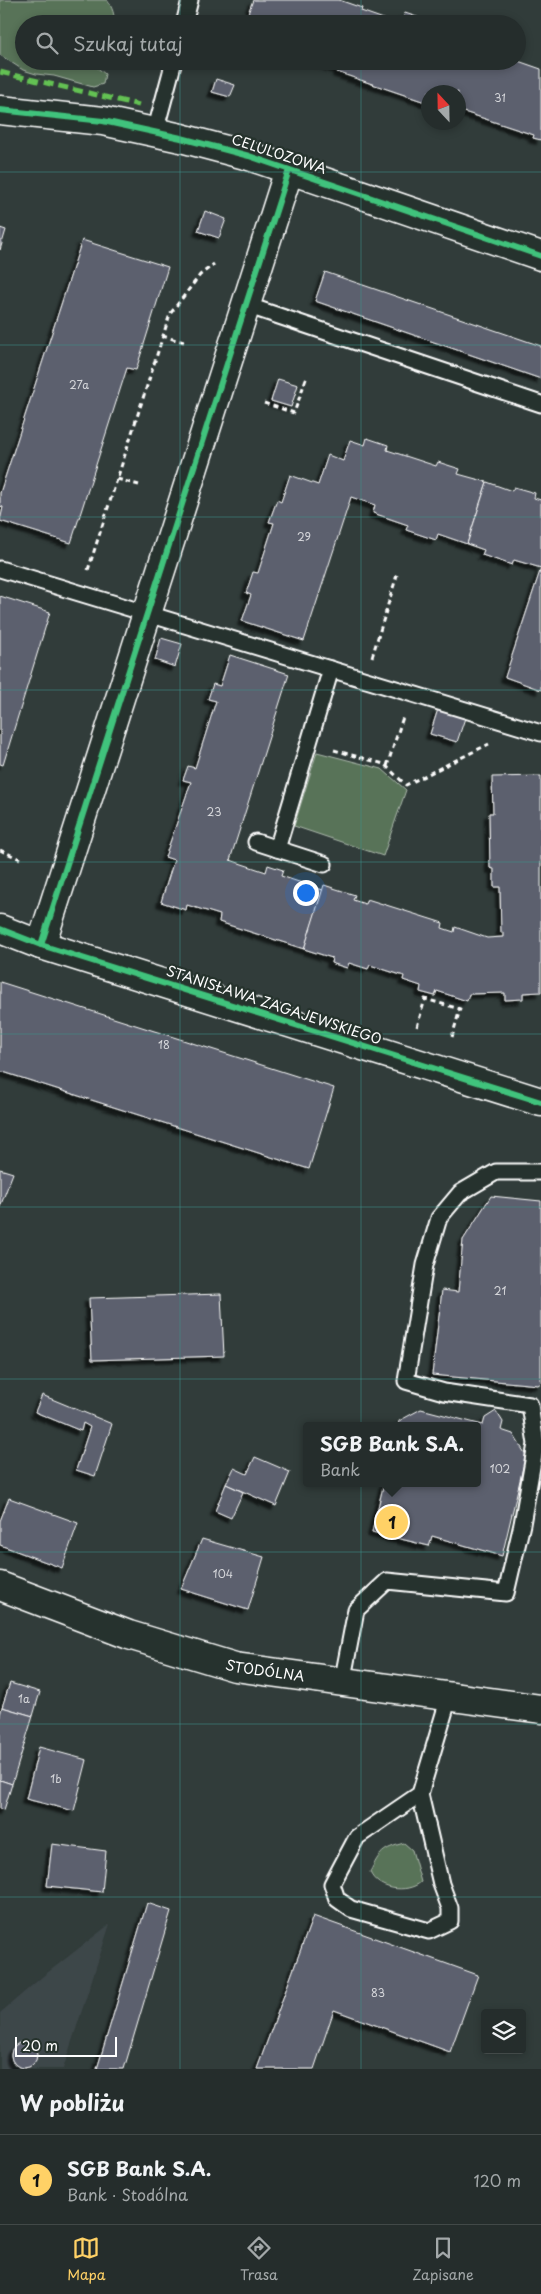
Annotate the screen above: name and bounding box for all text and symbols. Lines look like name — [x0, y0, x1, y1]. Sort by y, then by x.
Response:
search box — [15, 15, 526, 70]
icon: search — [33, 29, 61, 57]
text: Szukaj tutaj — [73, 29, 183, 57]
north arrow — [421, 85, 466, 130]
house number: 31 — [494, 89, 506, 106]
street label: CELULOZOWA — [229, 128, 330, 179]
house number: 27a — [69, 376, 89, 393]
house number: 29 — [297, 528, 311, 545]
house number: 23 — [207, 803, 221, 820]
your location — [293, 880, 319, 906]
street label: STANISŁAWA ZAGAJEWSKIEGO — [164, 960, 385, 1049]
house number: 18 — [158, 1036, 170, 1053]
house number: 21 — [494, 1282, 506, 1299]
popup — [303, 1422, 481, 1487]
text: SGB Bank S.A. — [320, 1429, 464, 1457]
text: Bank — [320, 1457, 360, 1481]
house number: 102 — [490, 1460, 510, 1477]
pin: 1 — [376, 1503, 408, 1541]
house number: 104 — [213, 1565, 233, 1582]
street label: STODÓLNA — [223, 1654, 306, 1687]
house number: 1a — [18, 1690, 30, 1707]
house number: 1b — [50, 1770, 62, 1787]
house number: 83 — [371, 1984, 385, 2001]
map controls — [481, 2009, 526, 2054]
button: layers — [481, 2009, 526, 2054]
scale bar — [15, 2034, 118, 2057]
text: 20 m — [22, 2035, 58, 2056]
text: W pobliżu — [20, 2086, 125, 2118]
text: SGB Bank S.A. — [67, 2154, 211, 2182]
text: 1 — [32, 2168, 40, 2192]
text: 120 m — [474, 2168, 521, 2192]
text: Bank · Stodólna — [67, 2182, 188, 2206]
tab: Mapa — [67, 2234, 106, 2285]
tab: Trasa — [240, 2234, 278, 2285]
tab: Zapisane — [412, 2234, 474, 2285]

